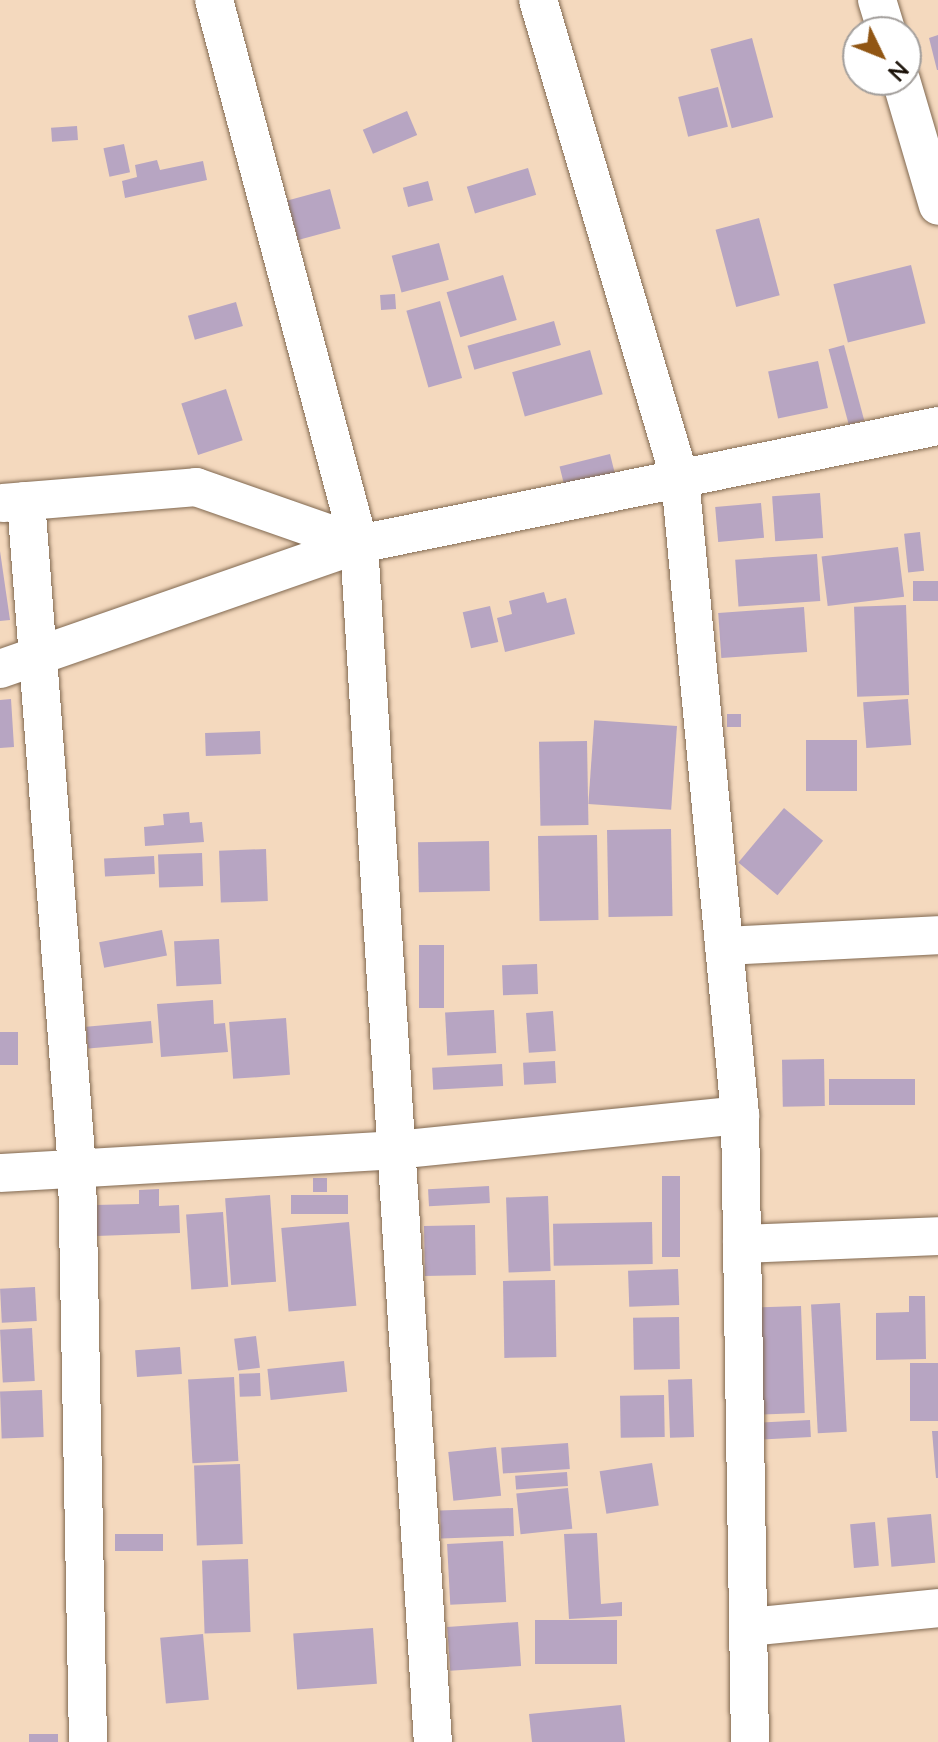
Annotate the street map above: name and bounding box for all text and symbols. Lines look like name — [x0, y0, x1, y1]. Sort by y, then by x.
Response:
north arrow — [842, 16, 922, 96]
text: N — [883, 56, 914, 87]

